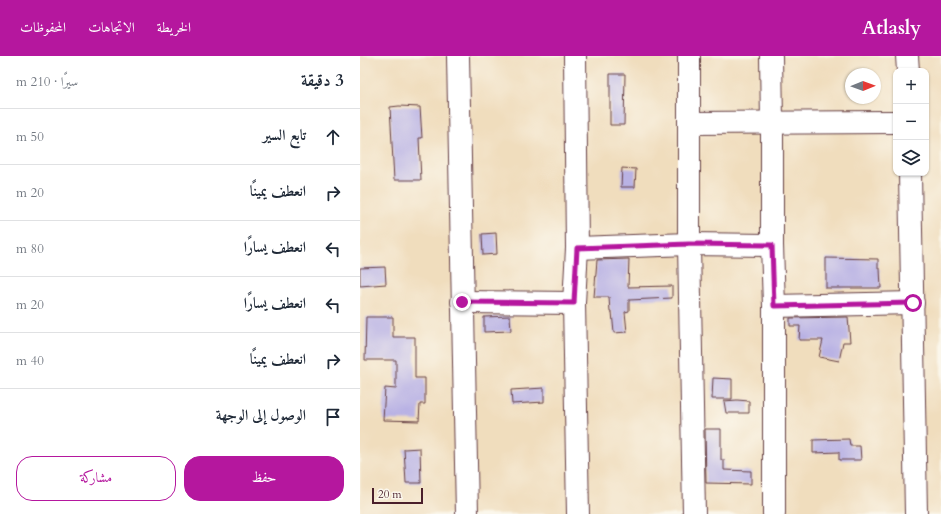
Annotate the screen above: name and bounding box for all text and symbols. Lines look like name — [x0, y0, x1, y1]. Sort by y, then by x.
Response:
text: Atlasly — [862, 15, 921, 41]
text: المحفوظات — [20, 18, 66, 37]
text: الاتجاهات — [88, 18, 135, 37]
text: الخريطة — [157, 18, 191, 37]
north arrow — [845, 68, 881, 104]
map controls — [893, 68, 929, 176]
button: + — [893, 68, 929, 104]
text: 3 دقيقة — [301, 69, 344, 92]
text: سيرًا · 210 m — [16, 73, 78, 91]
button: − — [893, 104, 929, 140]
text: تابع السير — [263, 125, 306, 145]
icon: ahead — [322, 126, 344, 148]
text: 50 m — [16, 128, 44, 146]
button: layers — [893, 140, 929, 176]
text: انعطف يمينًا — [250, 181, 306, 201]
icon: right — [322, 182, 344, 204]
text: 20 m — [16, 184, 44, 202]
text: انعطف يسارًا — [244, 237, 306, 257]
icon: left — [322, 238, 344, 260]
text: 80 m — [16, 240, 44, 258]
text: انعطف يسارًا — [244, 293, 306, 313]
route end — [453, 293, 471, 311]
icon: left — [322, 294, 344, 316]
route start — [904, 294, 922, 312]
text: 20 m — [16, 296, 44, 314]
text: انعطف يمينًا — [250, 349, 306, 369]
icon: right — [322, 350, 344, 372]
text: 40 m — [16, 352, 44, 370]
text: الوصول إلى الوجهة — [216, 405, 306, 425]
icon: arrive — [322, 406, 344, 428]
button: مشاركة — [16, 456, 176, 501]
button: حفظ — [184, 456, 344, 501]
scale bar — [372, 486, 423, 505]
text: 20 m — [378, 487, 402, 502]

